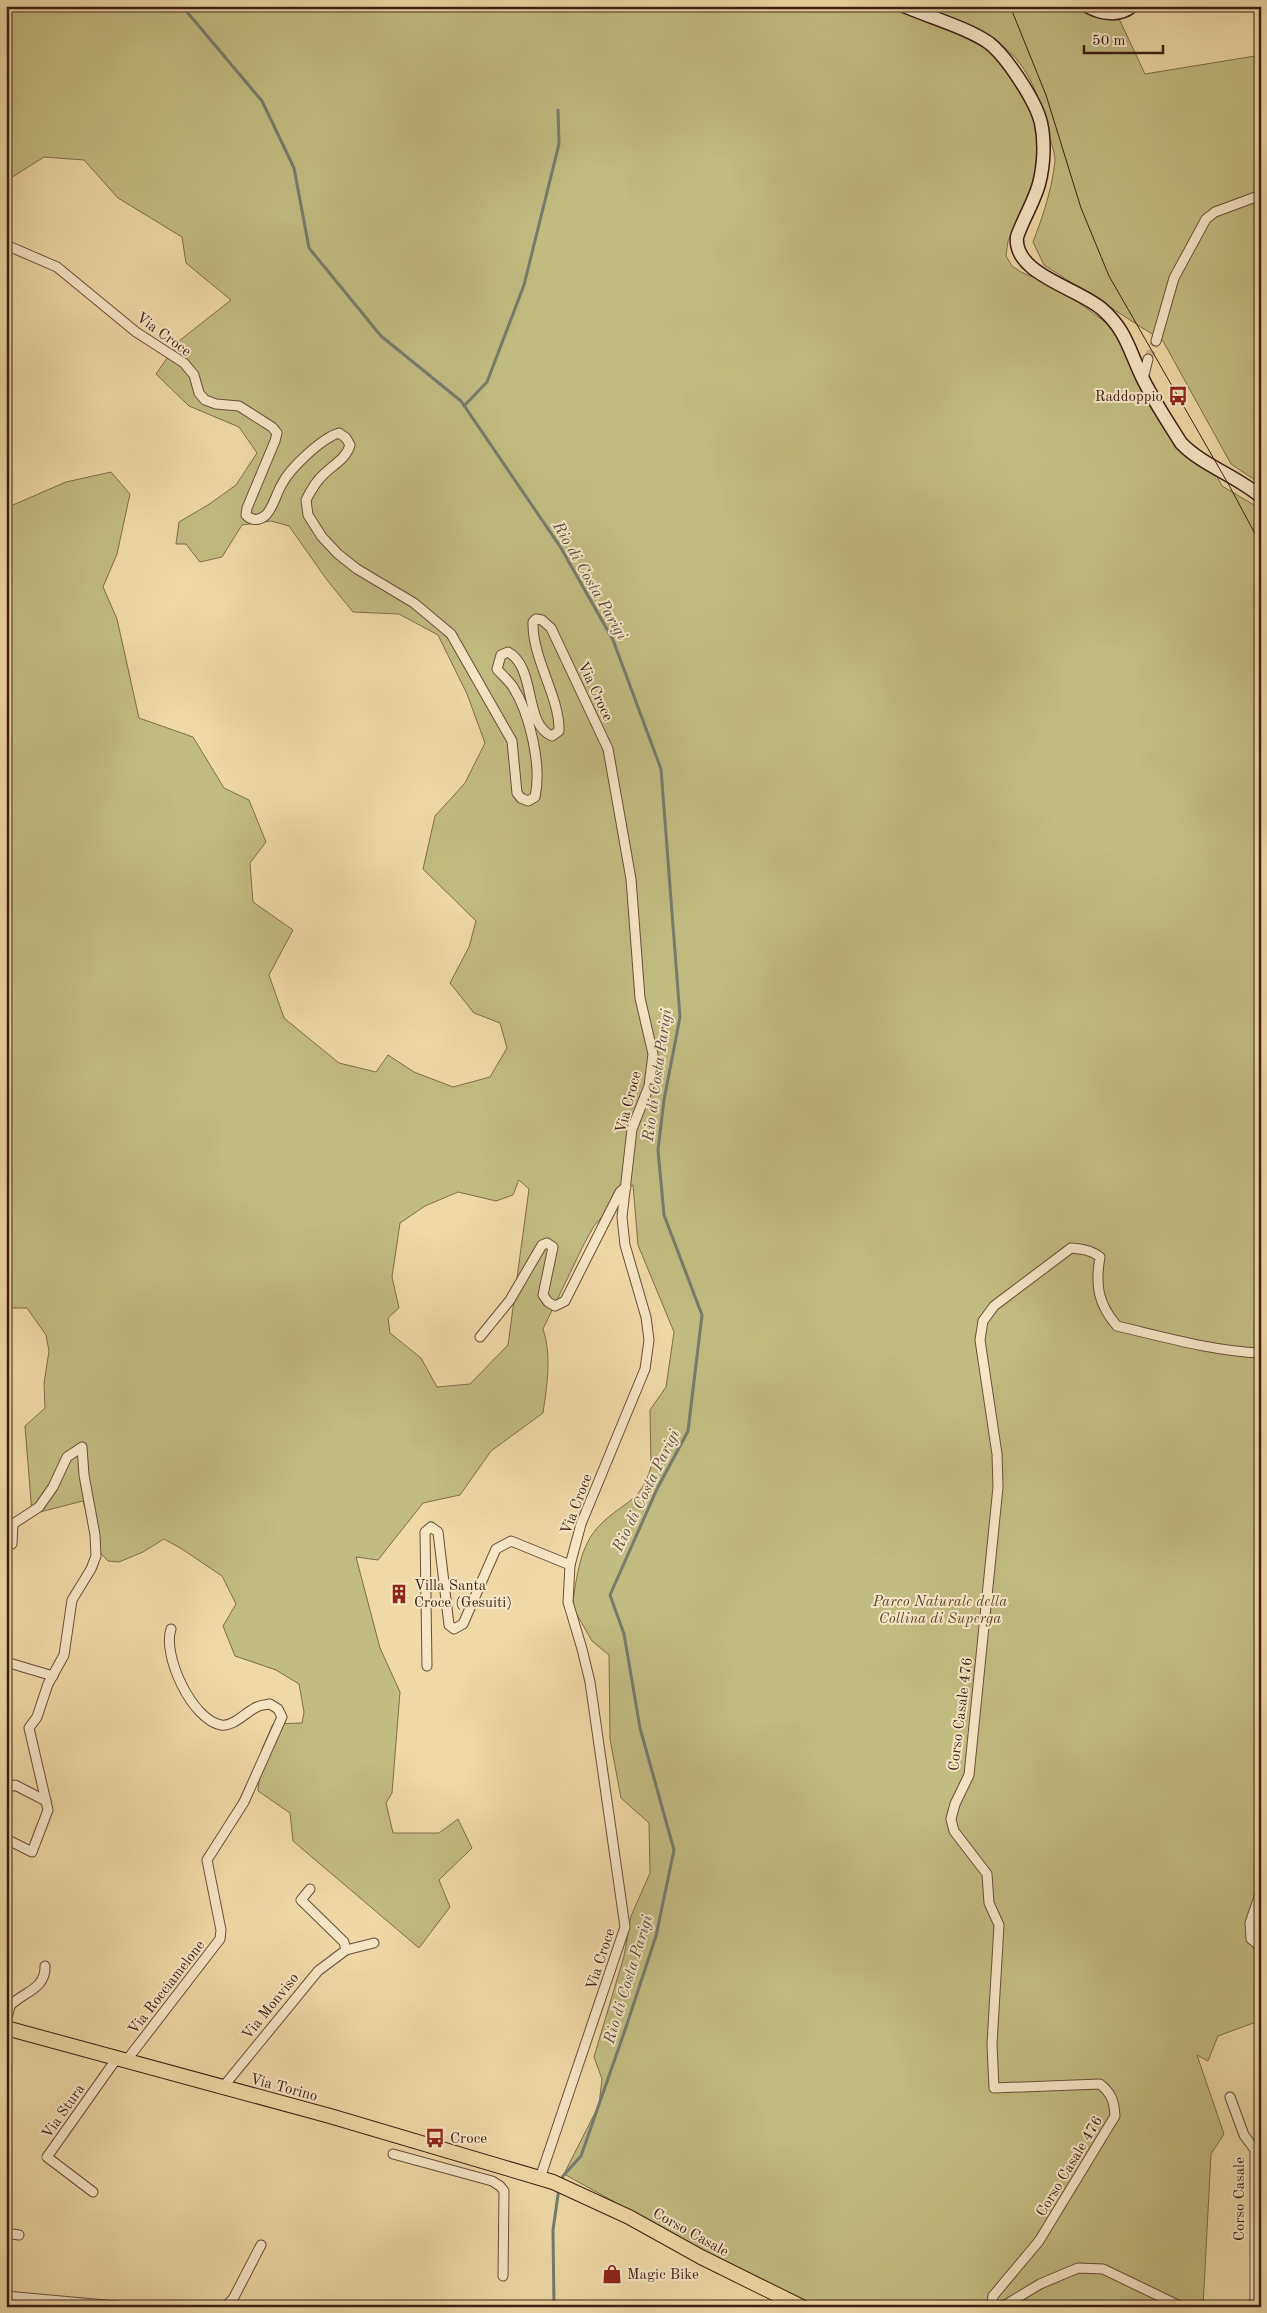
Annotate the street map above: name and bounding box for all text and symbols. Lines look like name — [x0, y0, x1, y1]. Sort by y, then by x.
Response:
scale bar — [1084, 22, 1163, 54]
text: 50 m — [1092, 34, 1126, 49]
street label: Via Croce — [133, 310, 193, 360]
bus stop icon: Raddoppio — [1167, 385, 1189, 407]
place label: Raddoppio — [1095, 390, 1163, 405]
water label: Rio di Costa Parigi — [548, 518, 630, 643]
street label: Via Croce — [574, 660, 615, 724]
water label: Rio di Costa Parigi — [641, 1007, 675, 1144]
street label: Via Croce — [614, 1070, 645, 1135]
water label: Rio di Costa Parigi — [610, 1427, 684, 1555]
street label: Via Croce — [559, 1472, 596, 1537]
place label: Villa Santa Croce (Gesuiti) — [414, 1579, 512, 1611]
building icon: Villa Santa Croce (Gesuiti) — [388, 1583, 410, 1605]
park label: Parco Naturale della Collina di Superga — [872, 1595, 1007, 1627]
street label: Corso Casale 476 — [947, 1656, 976, 1772]
water label: Rio di Costa Parigi — [601, 1913, 656, 2047]
street label: Via Croce — [584, 1927, 618, 1992]
street label: Via Rocciamelone — [126, 1938, 208, 2038]
street label: Via Monviso — [240, 1971, 302, 2043]
street label: Via Torino — [248, 2072, 319, 2105]
street label: Via Stura — [40, 2081, 89, 2142]
street label: Corso Casale 476 — [1034, 2114, 1106, 2220]
bus stop icon: Croce — [424, 2127, 446, 2149]
place label: Croce — [450, 2132, 487, 2147]
street label: Corso Casale — [1233, 2157, 1248, 2241]
street label: Corso Casale — [650, 2206, 731, 2260]
shop icon: Magic Bike — [601, 2263, 623, 2285]
place label: Magic Bike — [627, 2268, 699, 2283]

